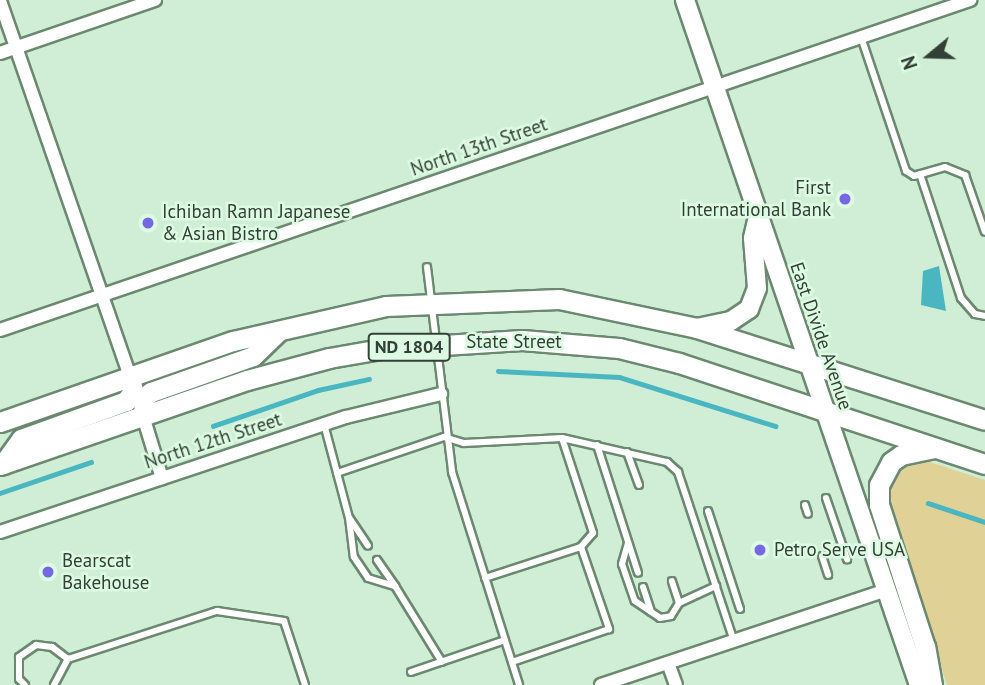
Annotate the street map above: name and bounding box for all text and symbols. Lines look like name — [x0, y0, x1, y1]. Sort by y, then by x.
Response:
north arrow — [894, 21, 964, 91]
text: N — [896, 53, 923, 73]
street label: North 13th Street — [408, 113, 550, 181]
place label: First International Bank — [681, 177, 831, 221]
marker: First International Bank — [837, 191, 853, 207]
place label: Ichiban Ramn Japanese & Asian Bistro — [162, 201, 351, 245]
marker: Ichiban Ramn Japanese & Asian Bistro — [140, 215, 156, 231]
street label: East Divide Avenue — [785, 259, 857, 413]
street label: State Street — [466, 331, 562, 353]
road number: ND 1804 — [367, 332, 451, 362]
street label: North 12th Street — [141, 408, 285, 474]
place label: Petro Serve USA — [774, 539, 905, 561]
marker: Petro Serve USA — [752, 542, 768, 558]
place label: Bearscat Bakehouse — [62, 550, 150, 594]
marker: Bearscat Bakehouse — [40, 564, 56, 580]

